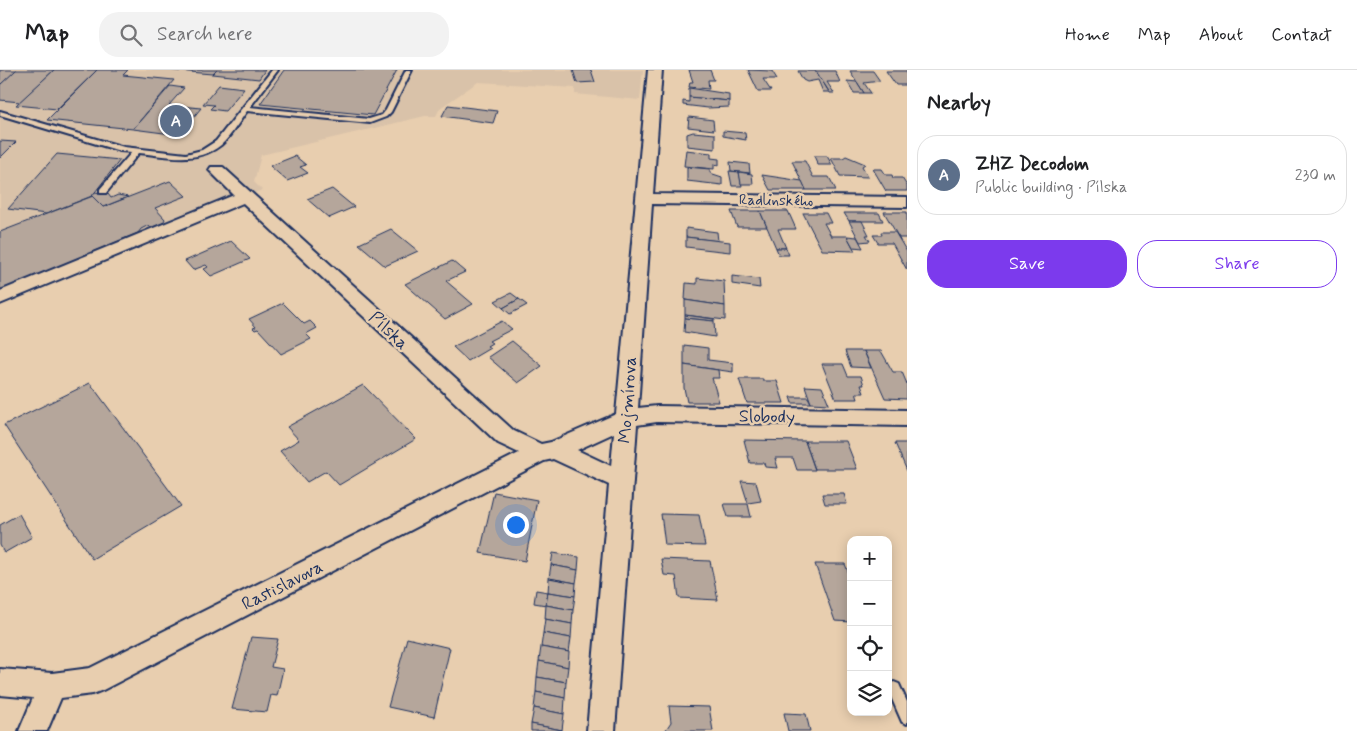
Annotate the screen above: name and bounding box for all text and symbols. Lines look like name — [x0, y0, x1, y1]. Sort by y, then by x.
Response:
search box — [99, 12, 449, 57]
text: Map — [25, 19, 69, 50]
icon: search — [117, 21, 145, 49]
text: Search here — [157, 22, 253, 47]
text: Home — [1065, 23, 1110, 47]
text: Map — [1138, 23, 1171, 47]
text: About — [1199, 23, 1243, 47]
text: Contact — [1271, 23, 1332, 47]
text: Nearby — [927, 89, 991, 117]
pin: A — [160, 102, 192, 140]
text: ZHZ Decodom — [975, 152, 1089, 177]
text: A — [939, 165, 949, 186]
text: 230 m — [1295, 165, 1336, 186]
text: Public building · Pílska — [975, 177, 1127, 198]
street label: Radlinského — [739, 190, 813, 212]
button: Save — [927, 240, 1127, 288]
button: Share — [1137, 240, 1337, 288]
street label: Pílska — [363, 306, 413, 355]
street label: Mojmírova — [613, 356, 643, 444]
street label: Slobody — [739, 405, 795, 429]
your location — [503, 512, 529, 538]
map controls — [847, 536, 892, 716]
button: + — [847, 536, 892, 581]
street label: Rastislavova — [238, 555, 327, 617]
button: − — [847, 581, 892, 626]
button: locate — [847, 626, 892, 671]
button: layers — [847, 671, 892, 716]

